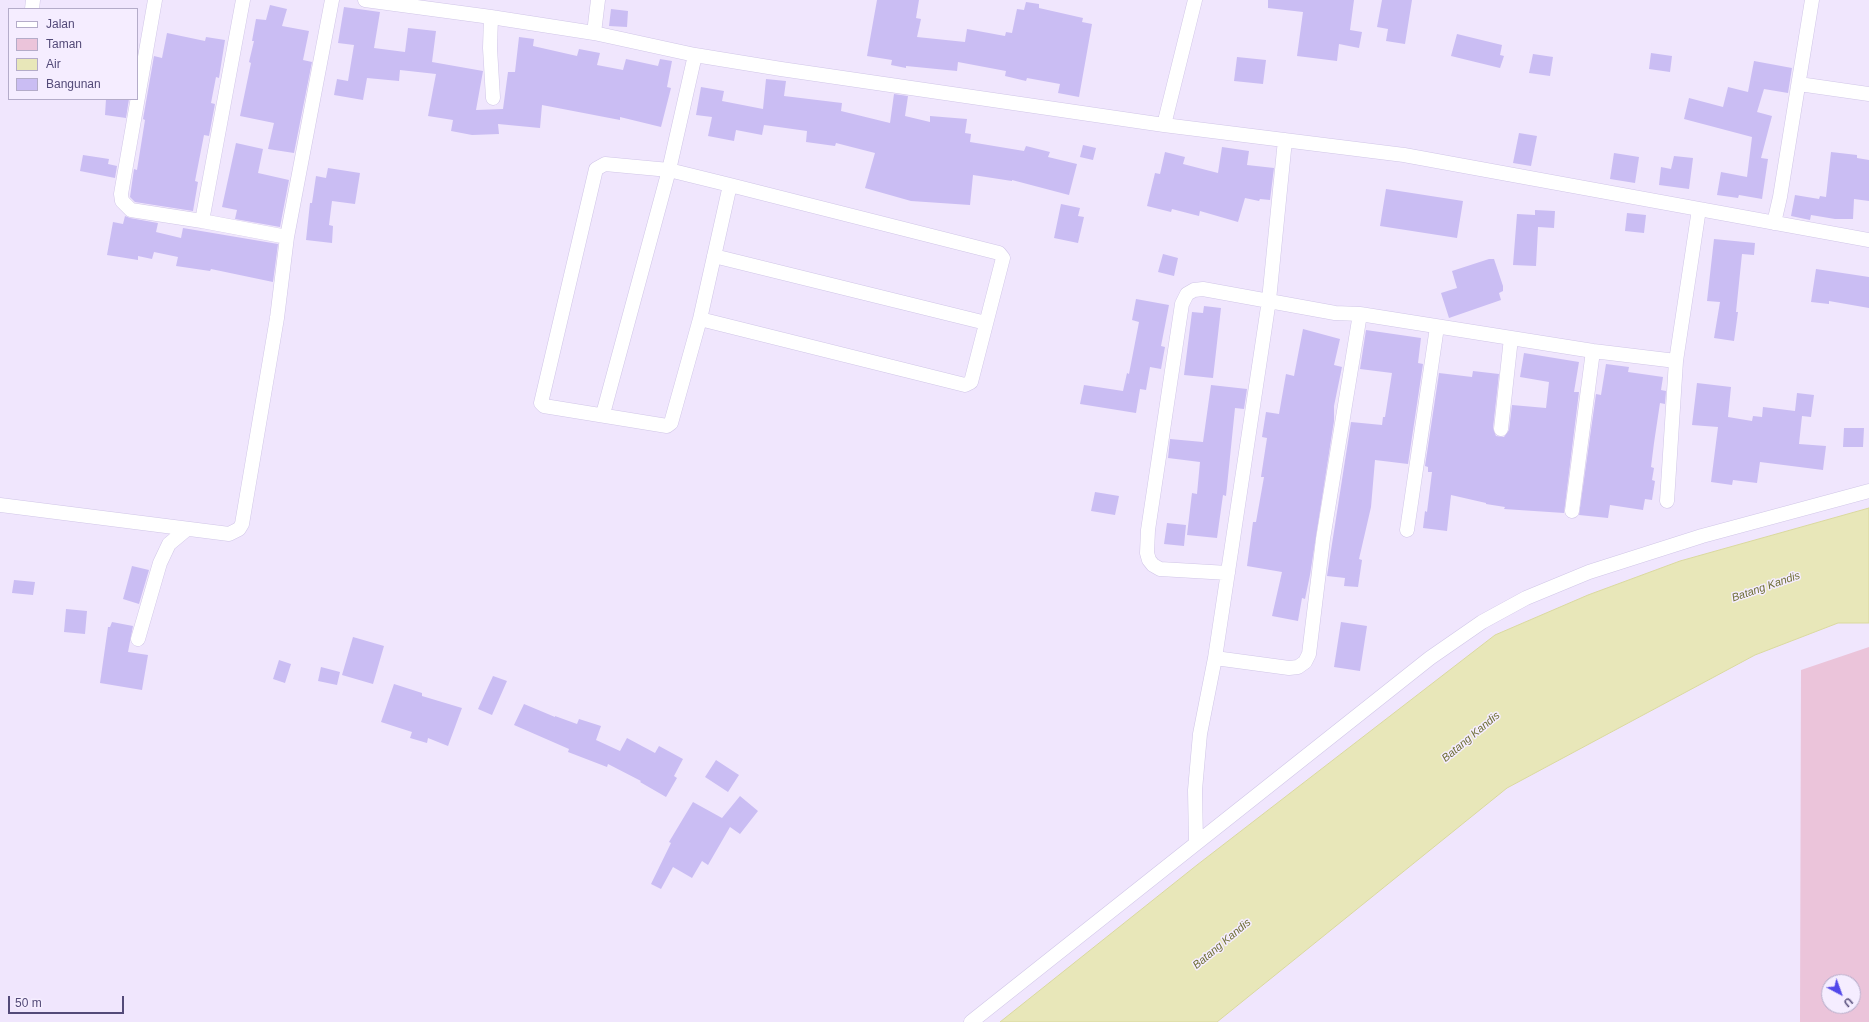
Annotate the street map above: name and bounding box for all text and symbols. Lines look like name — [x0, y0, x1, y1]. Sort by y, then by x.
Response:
legend — [8, 8, 138, 100]
text: Jalan — [46, 17, 75, 31]
text: Taman — [46, 37, 82, 51]
text: Air — [46, 57, 61, 71]
text: Bangunan — [46, 77, 101, 91]
water label: Batang Kandis — [1730, 569, 1802, 605]
water label: Batang Kandis — [1439, 709, 1503, 765]
water label: Batang Kandis — [1190, 916, 1254, 972]
north arrow — [1821, 974, 1861, 1014]
scale bar — [10, 988, 126, 1014]
text: U — [1841, 995, 1855, 1009]
text: 50 m — [15, 996, 42, 1010]

